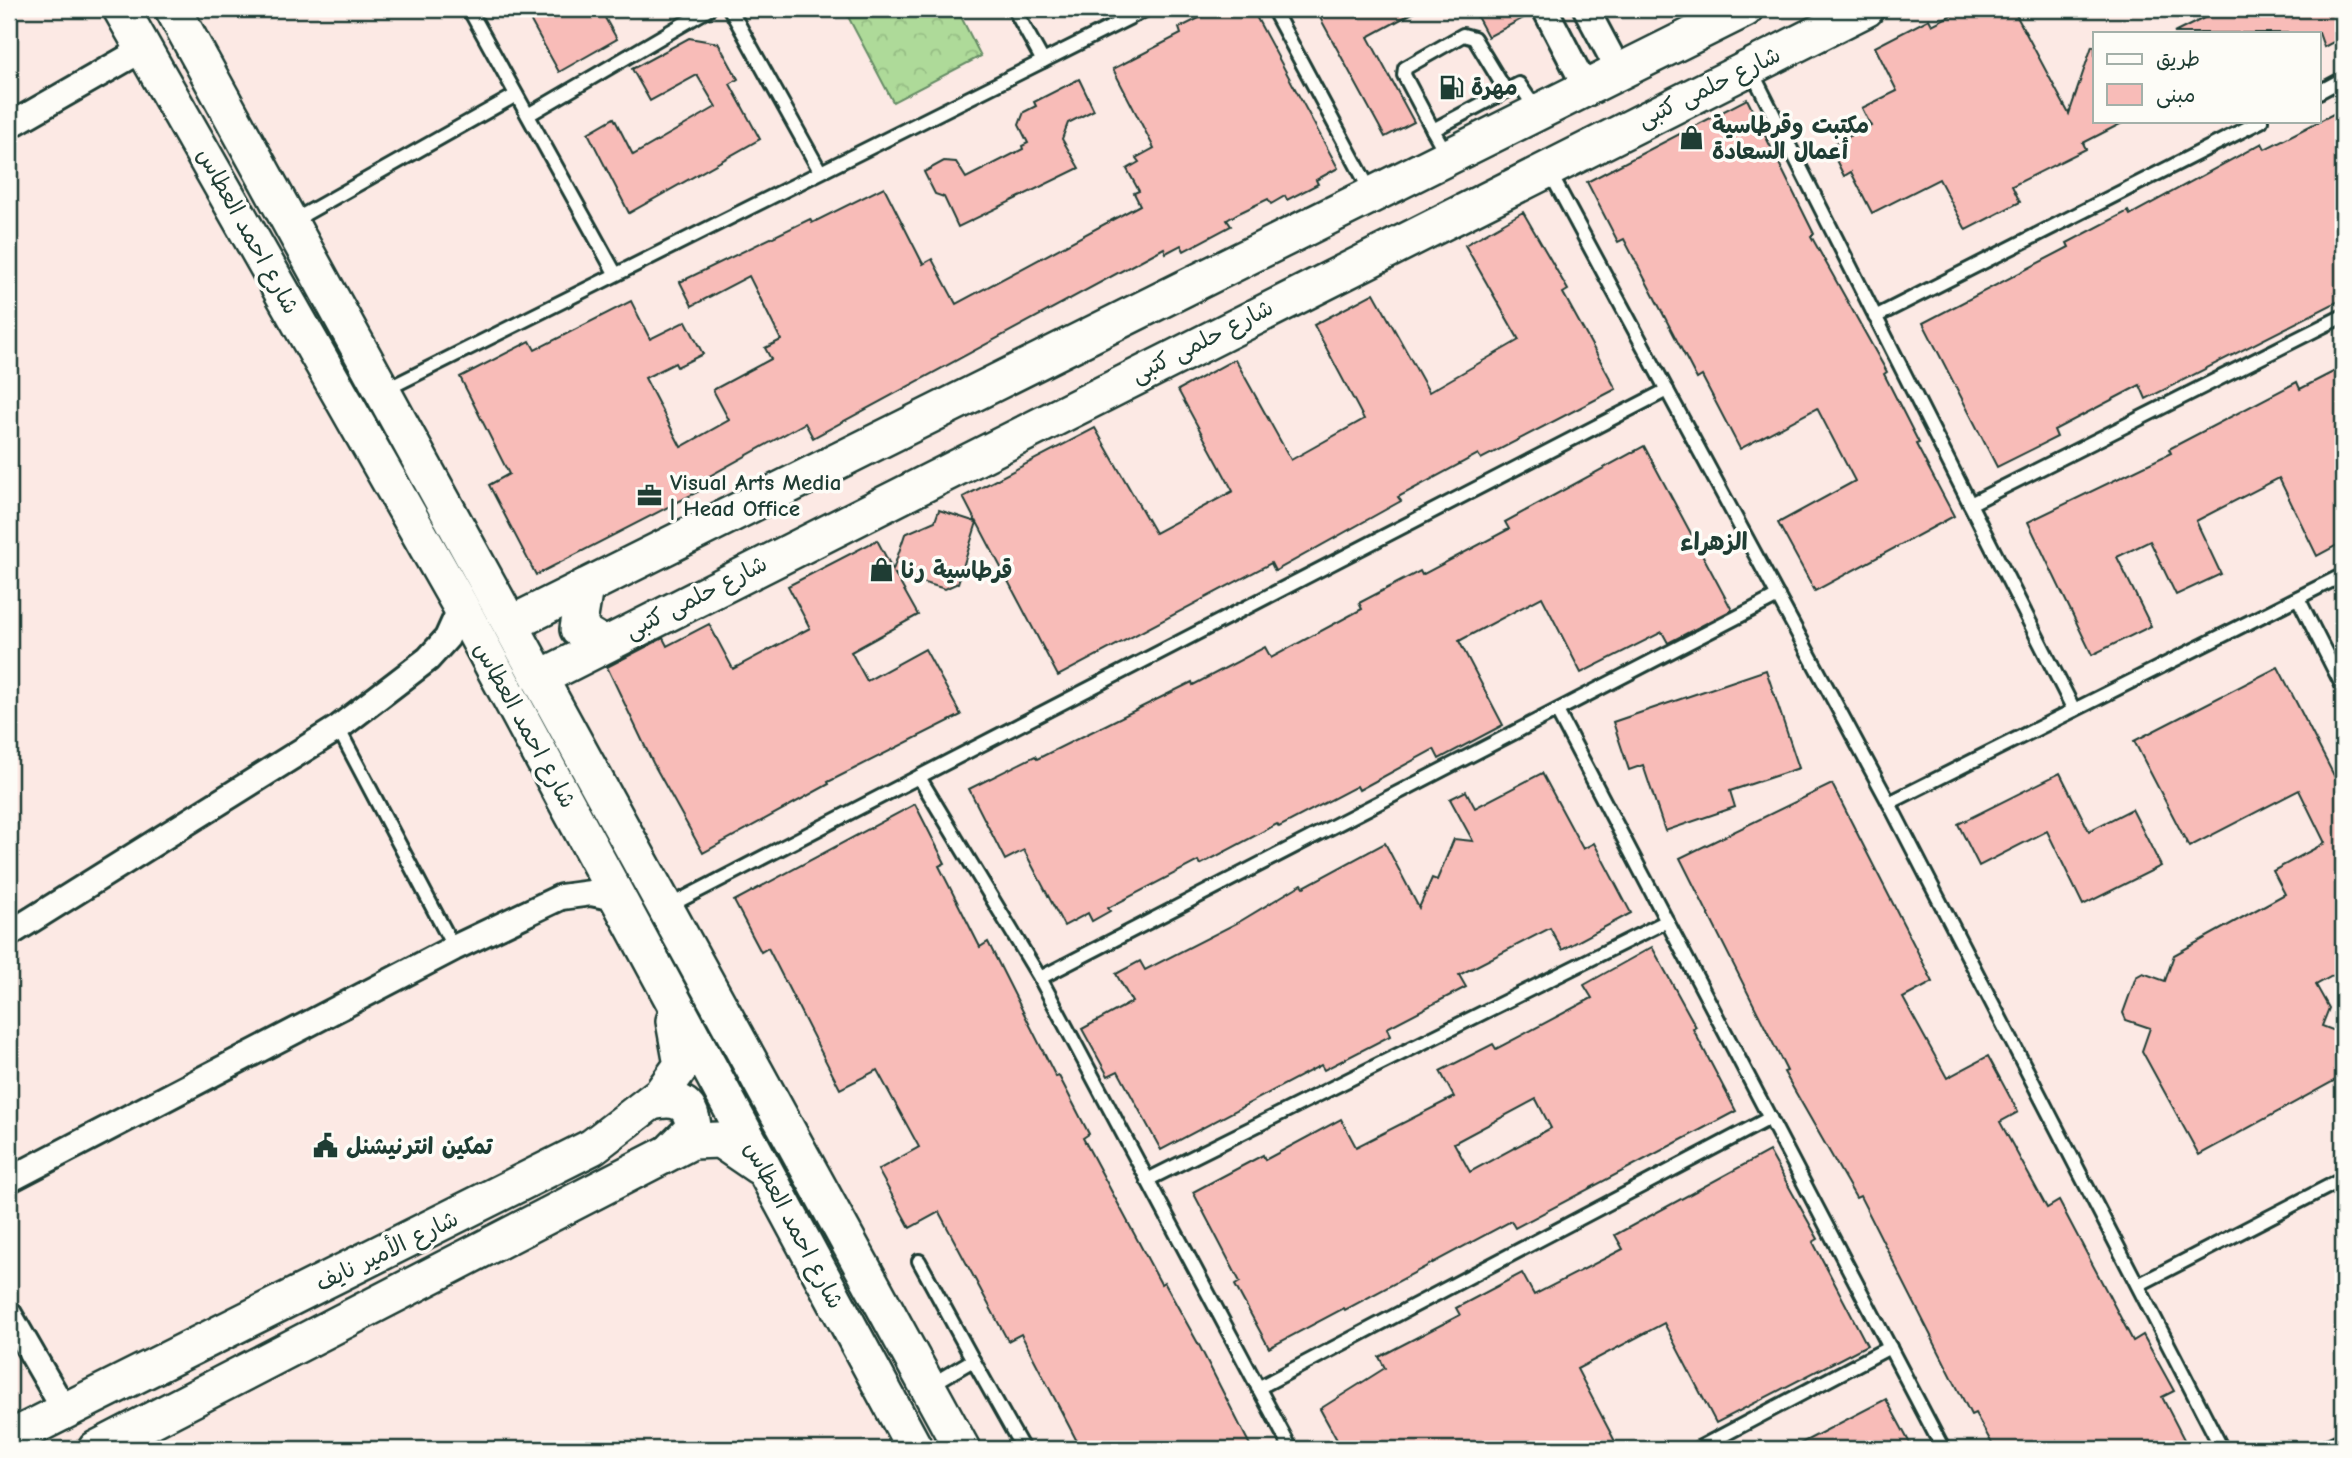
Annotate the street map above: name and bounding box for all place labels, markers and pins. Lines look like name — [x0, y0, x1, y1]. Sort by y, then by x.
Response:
fuel station icon: مهرة — [1437, 73, 1465, 101]
place label: مهرة — [1471, 74, 1518, 101]
place label: مكتبت وقرطاسية أعمال السعادة — [1712, 112, 1869, 165]
shop icon: مكتبت وقرطاسية أعمال السعادة — [1678, 124, 1706, 152]
place label: Visual Arts Media | Head Office — [670, 469, 842, 522]
office icon: Visual Arts Media | Head Office — [636, 481, 664, 509]
shop icon: قرطاسية رنا — [867, 556, 895, 584]
place label: قرطاسية رنا — [901, 557, 1012, 584]
public building icon: تمكين انترنیشنل — [312, 1132, 340, 1160]
place label: تمكين انترنیشنل — [346, 1133, 494, 1160]

